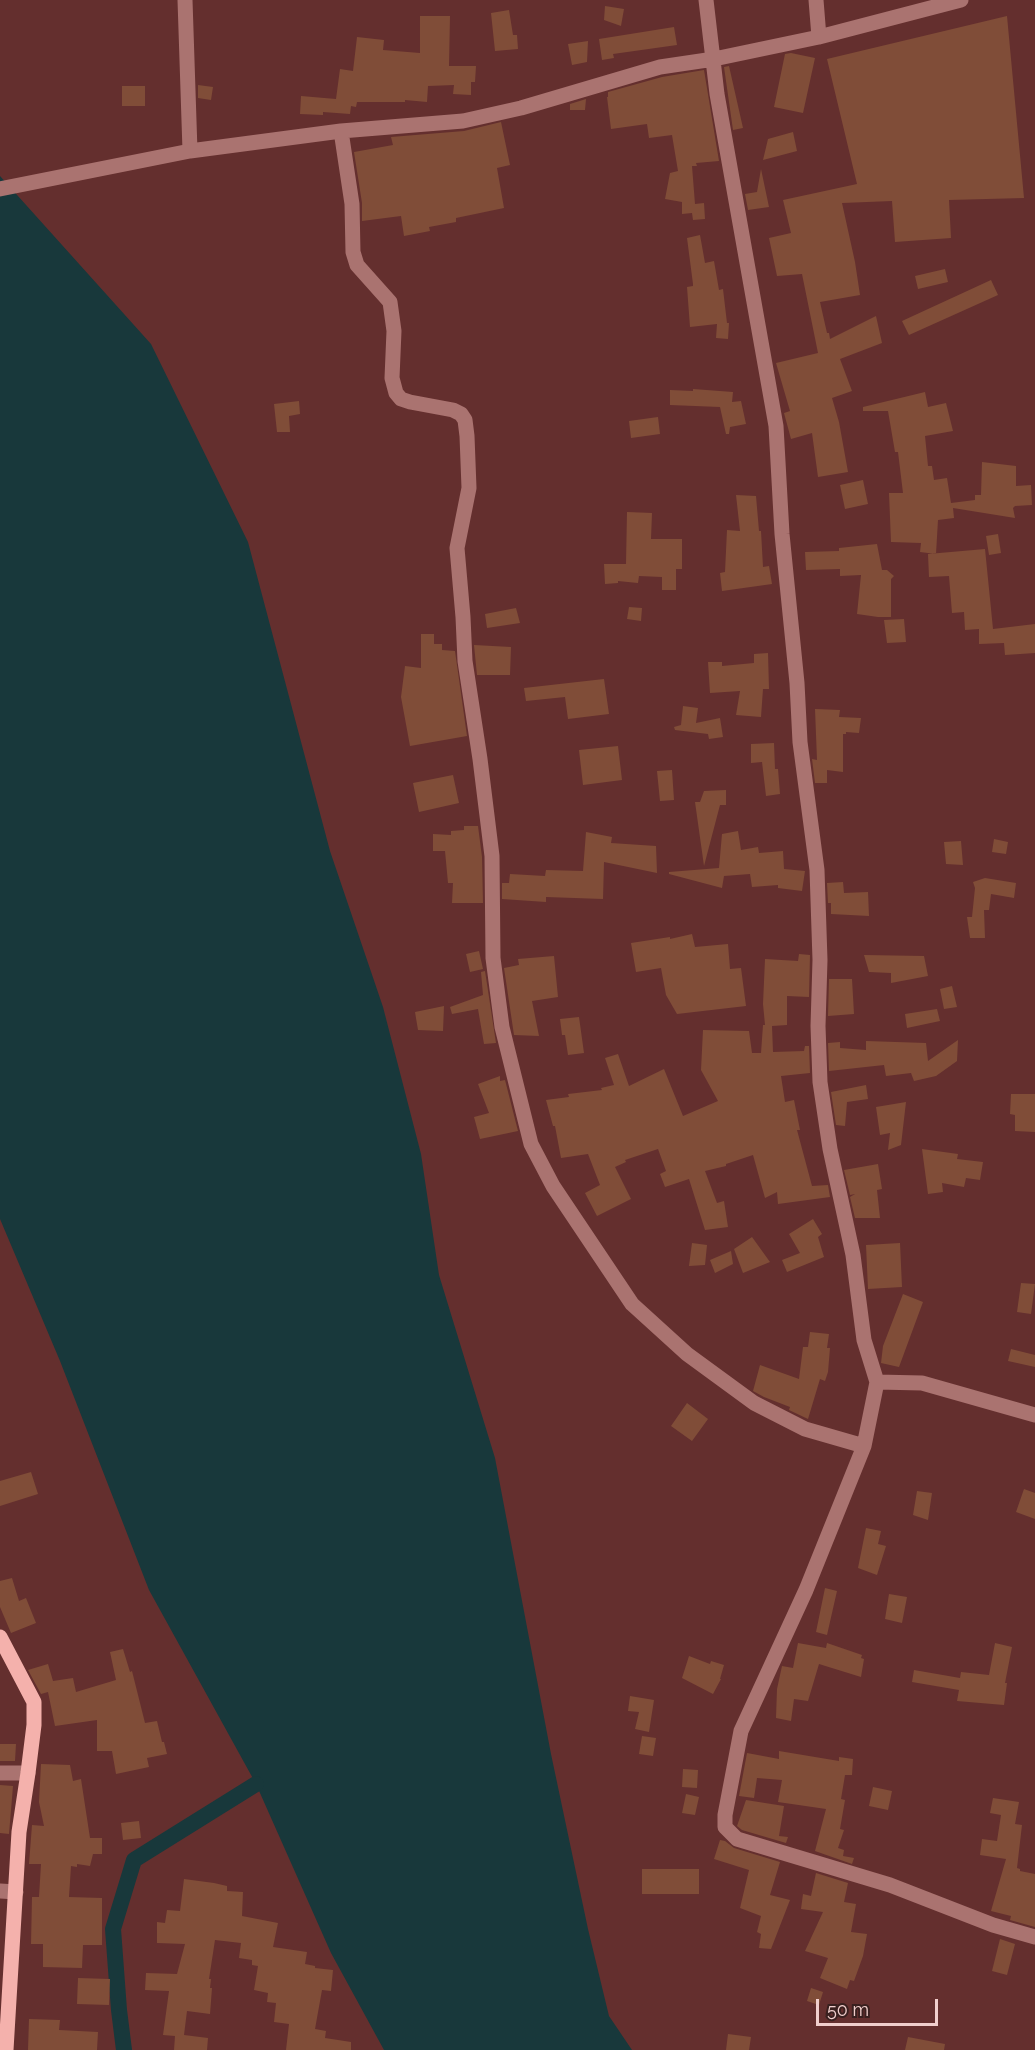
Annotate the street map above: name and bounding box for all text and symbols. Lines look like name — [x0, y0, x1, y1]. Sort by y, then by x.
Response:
scale bar — [819, 1987, 940, 2025]
text: 50 m — [827, 1999, 869, 2020]

